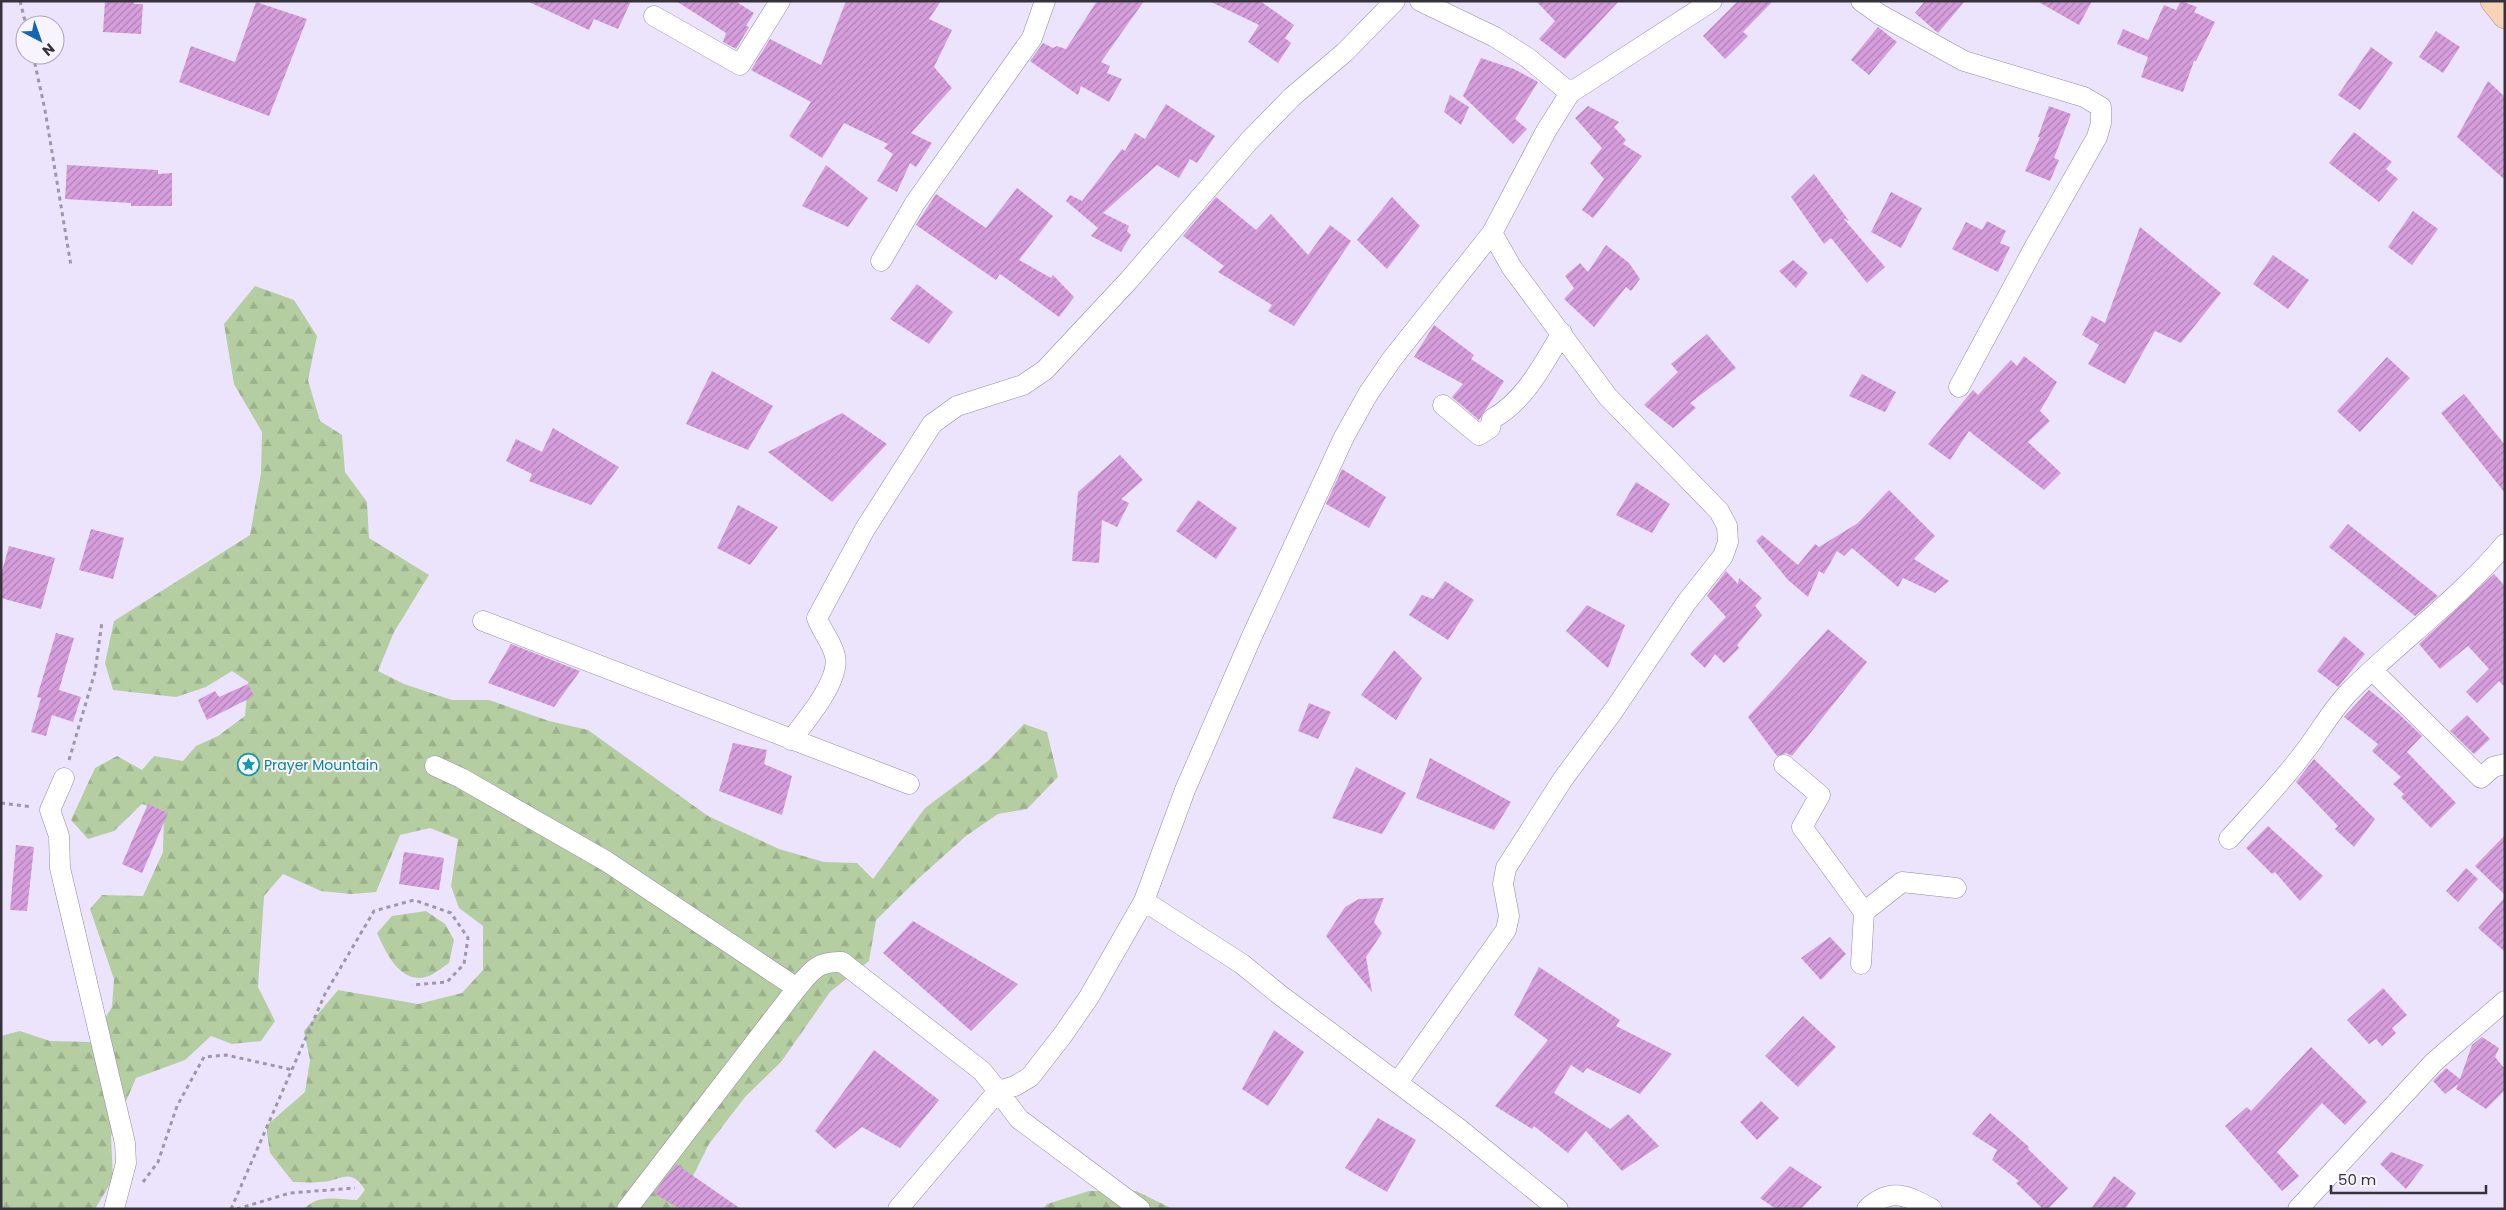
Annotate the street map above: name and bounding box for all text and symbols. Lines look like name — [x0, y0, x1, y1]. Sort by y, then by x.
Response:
north arrow — [15, 15, 65, 65]
text: N — [38, 39, 59, 61]
place icon: Prayer Mountain — [236, 753, 260, 777]
place label: Prayer Mountain — [264, 755, 378, 775]
scale bar — [2331, 1162, 2486, 1194]
text: 50 m — [2338, 1169, 2376, 1190]

